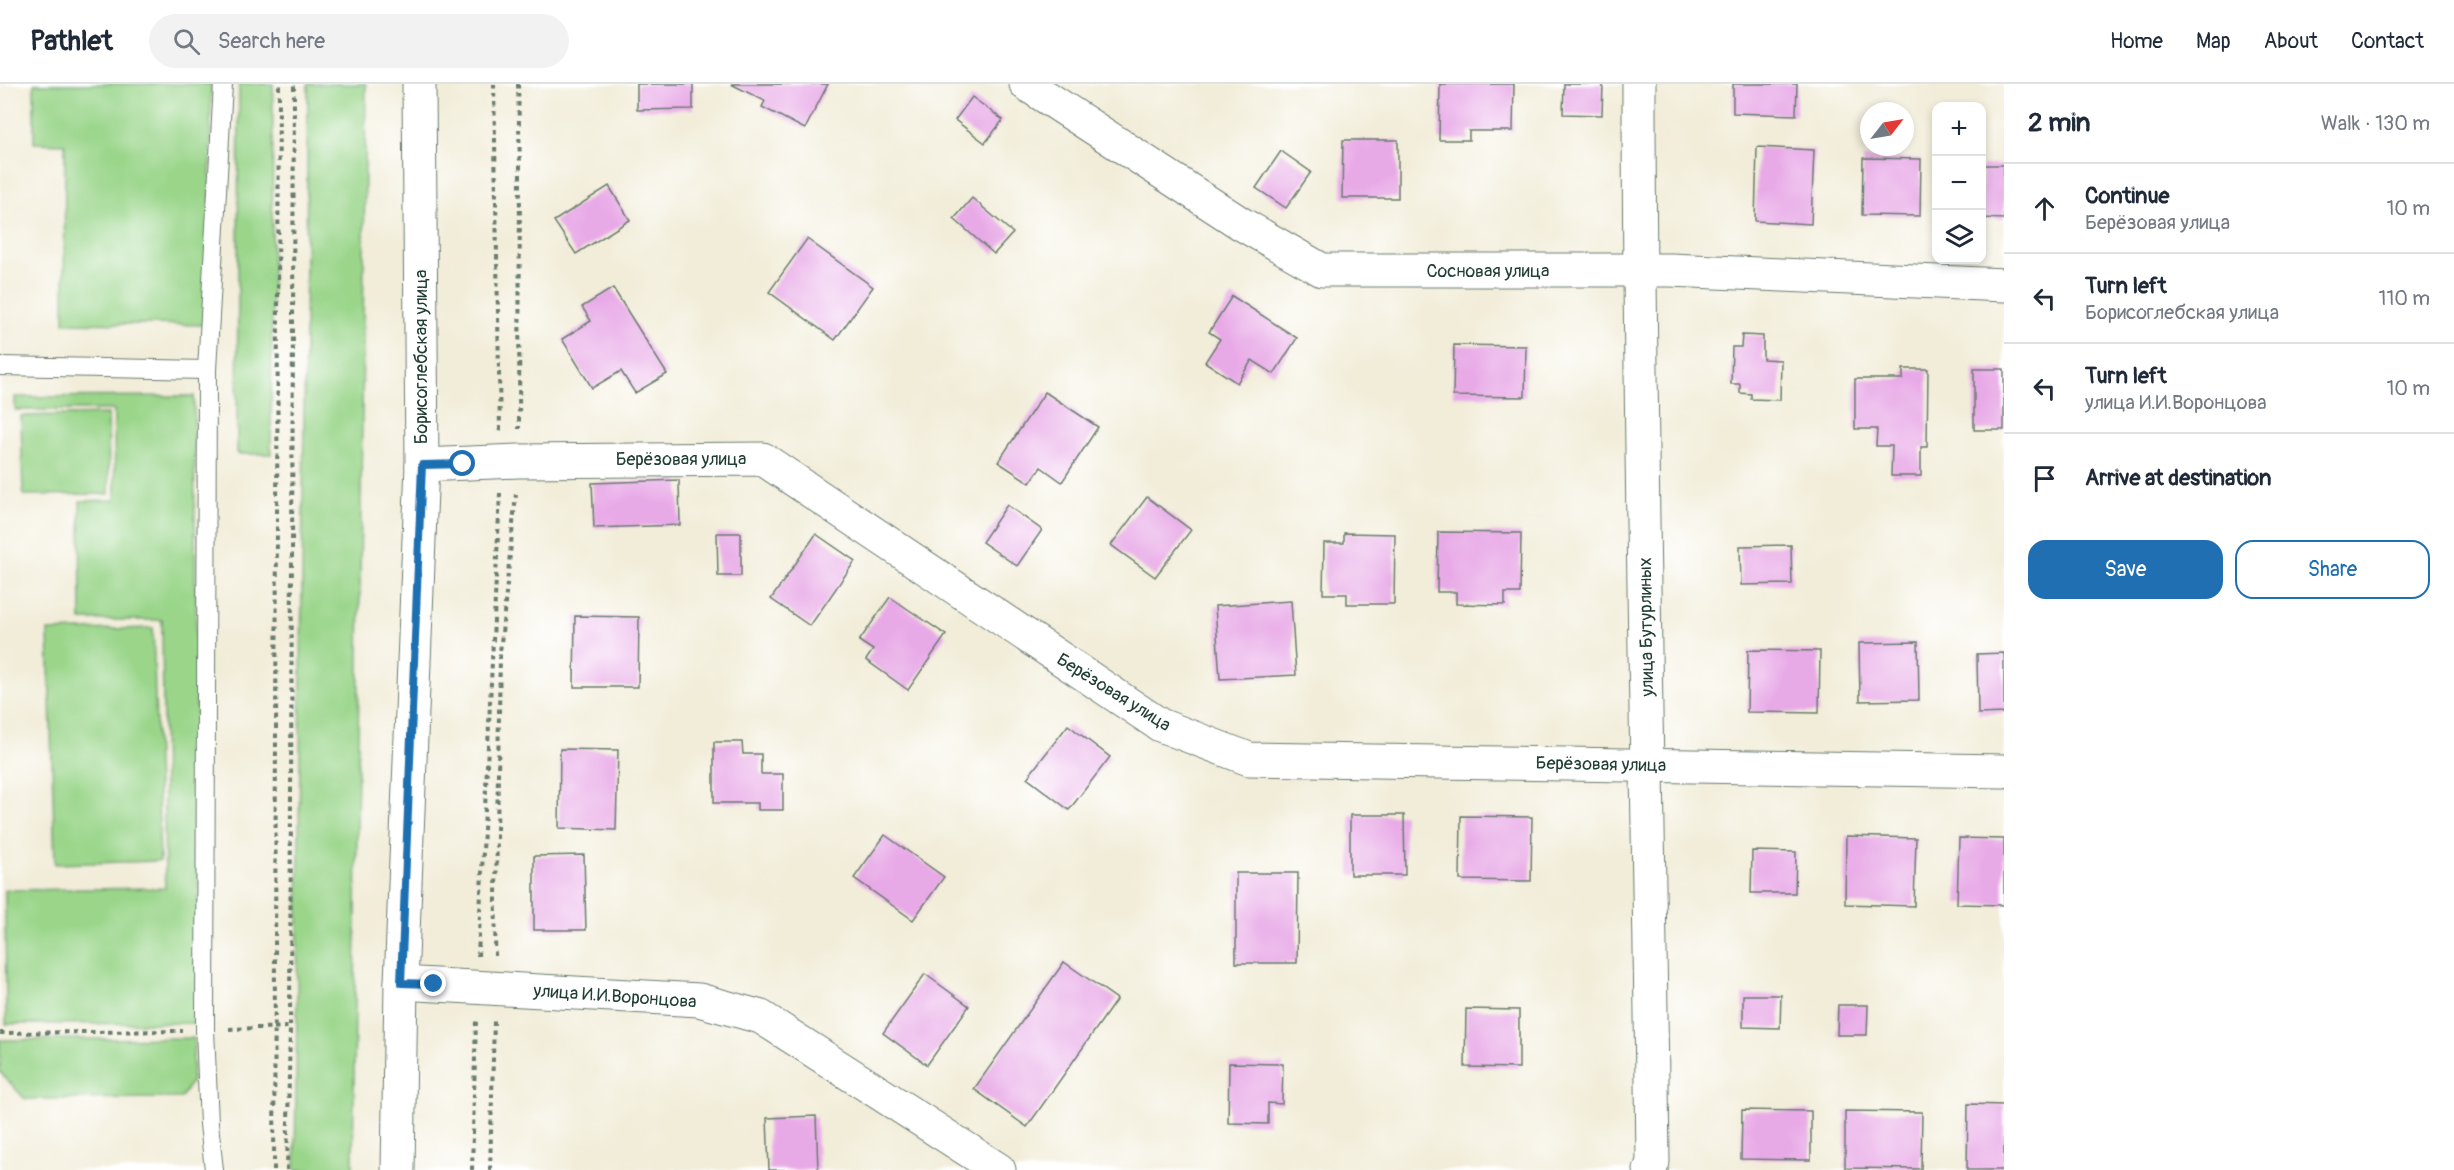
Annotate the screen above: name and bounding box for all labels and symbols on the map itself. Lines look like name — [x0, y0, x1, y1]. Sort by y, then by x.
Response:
north arrow — [1860, 102, 1914, 156]
street label: Сосновая улица — [1427, 260, 1549, 283]
street label: Борисоглебская улица — [410, 270, 433, 444]
street label: Берёзовая улица — [616, 448, 746, 471]
route start — [449, 450, 475, 476]
street label: улица Бутурлиных — [1634, 557, 1659, 698]
street label: Берёзовая улица — [1052, 648, 1175, 737]
street label: Берёзовая улица — [1535, 752, 1667, 777]
route end — [420, 970, 446, 996]
street label: улица И.И.Воронцова — [532, 979, 697, 1014]

